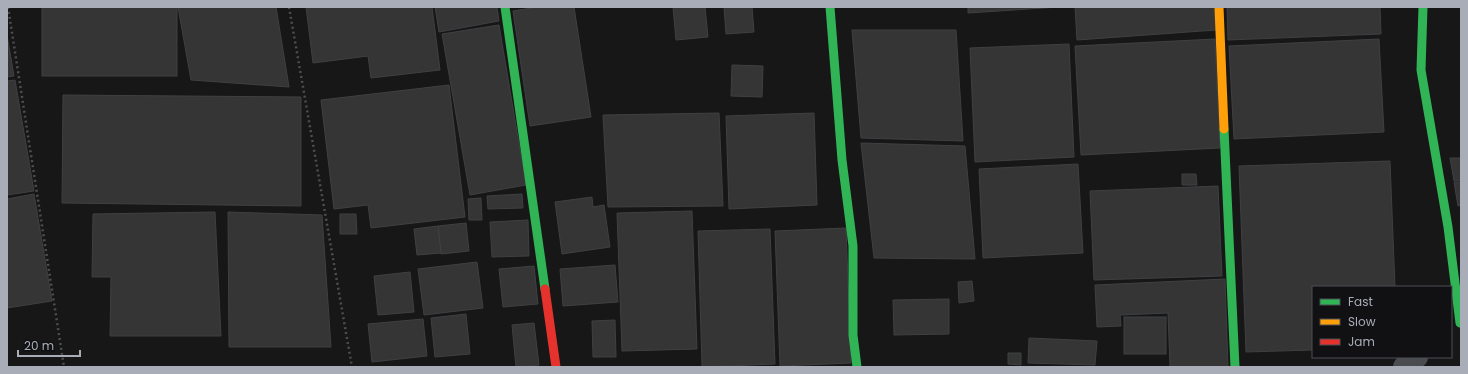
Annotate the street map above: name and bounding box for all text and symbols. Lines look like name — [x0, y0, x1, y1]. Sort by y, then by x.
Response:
legend — [1312, 286, 1452, 358]
text: Fast — [1348, 293, 1373, 310]
text: Slow — [1348, 313, 1376, 330]
scale bar — [18, 332, 80, 358]
text: Jam — [1348, 333, 1375, 350]
text: 20 m — [24, 337, 54, 354]

